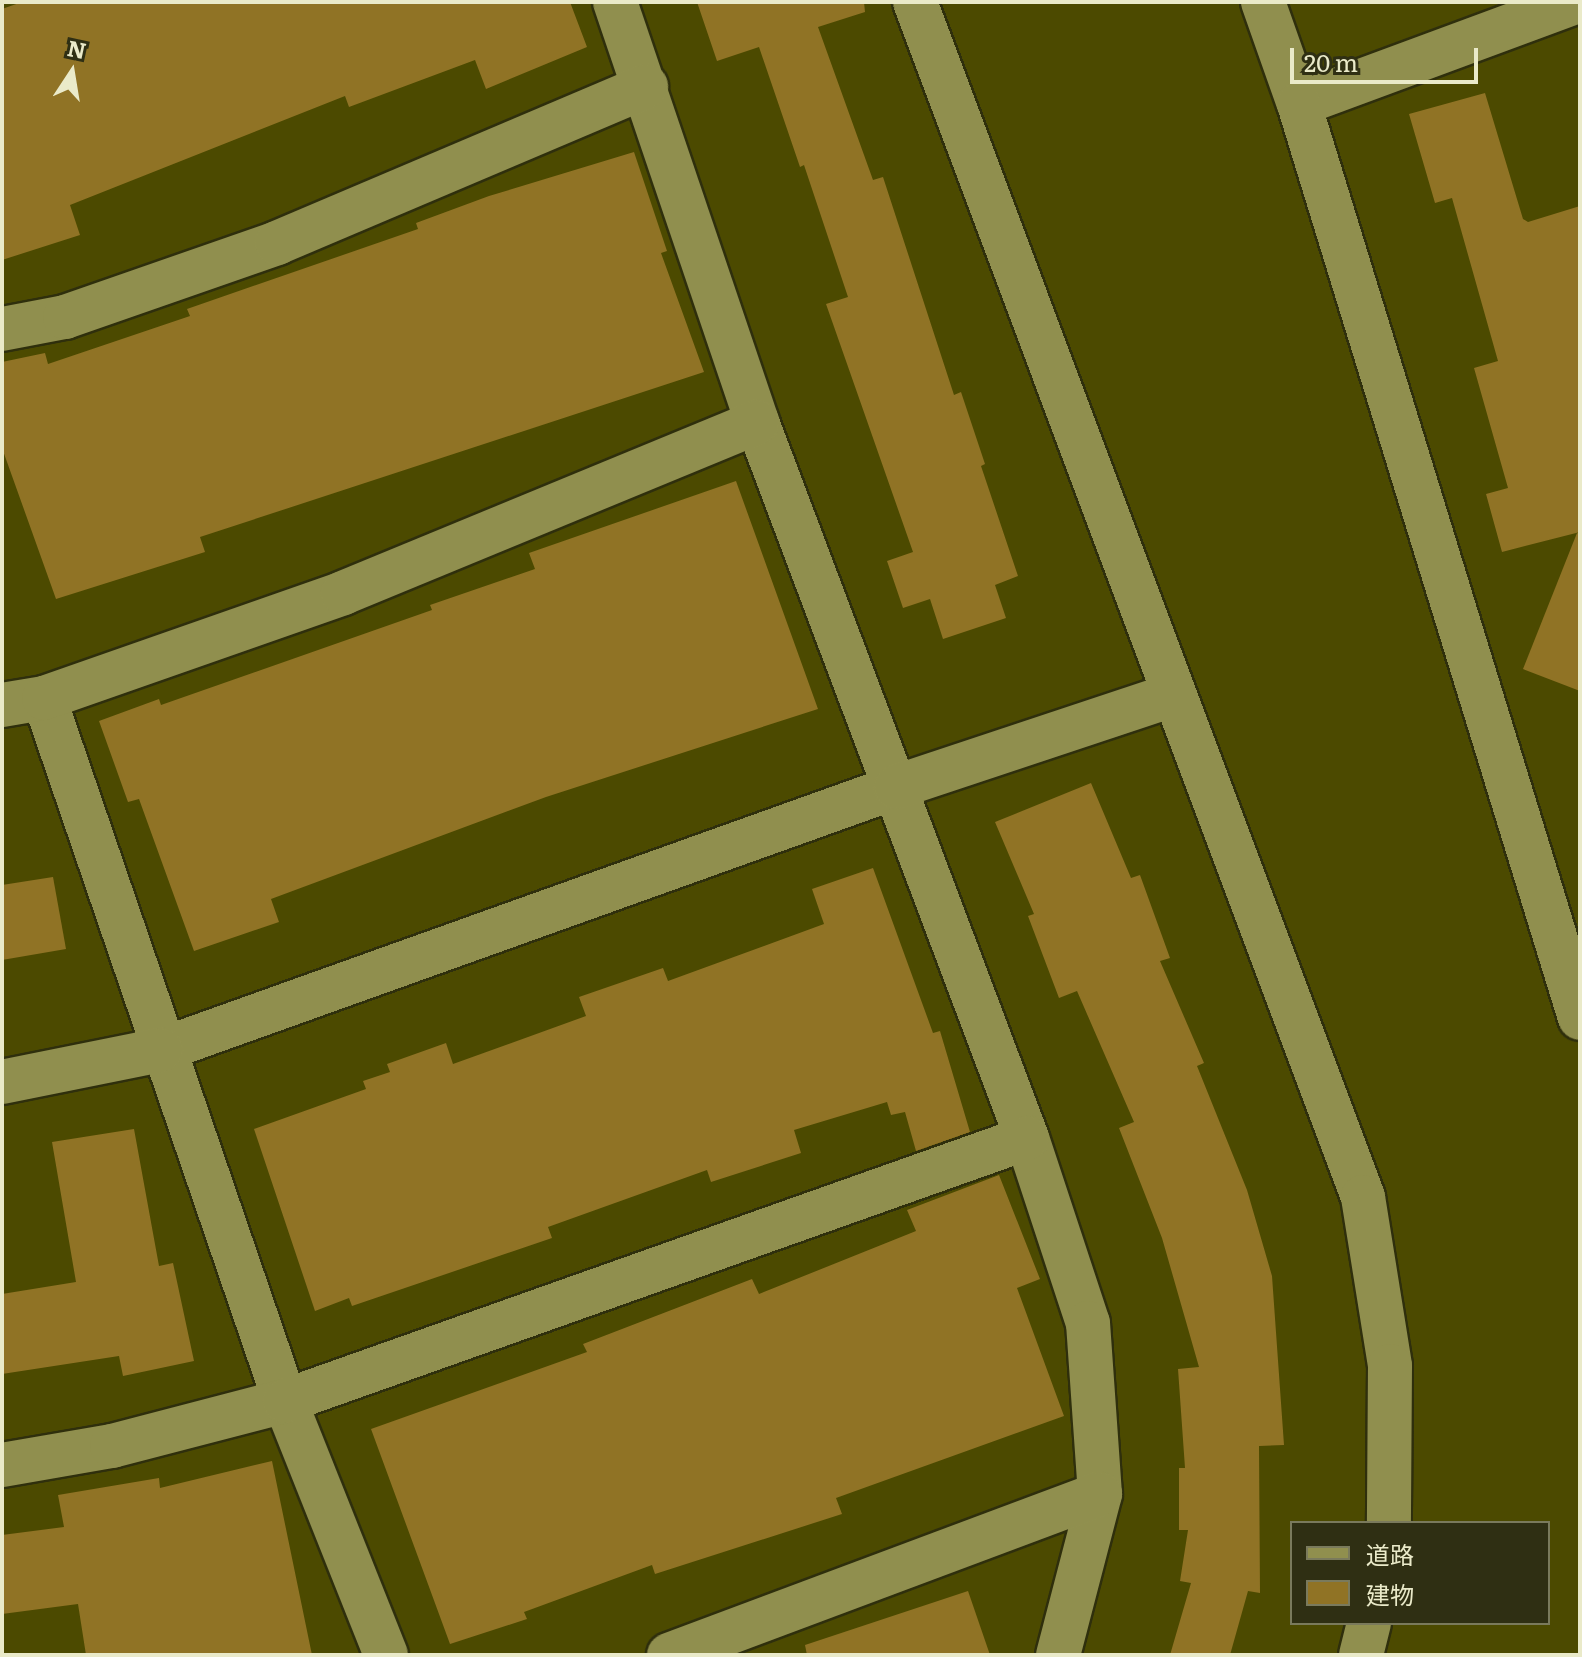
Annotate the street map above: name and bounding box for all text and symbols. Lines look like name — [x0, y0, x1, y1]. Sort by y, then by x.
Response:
text: N — [65, 30, 90, 66]
north arrow — [32, 32, 112, 112]
scale bar — [1294, 32, 1482, 82]
text: 20 m — [1304, 44, 1358, 79]
legend — [1290, 1521, 1550, 1625]
text: 道路 — [1366, 1536, 1414, 1571]
text: 建物 — [1366, 1576, 1414, 1611]

